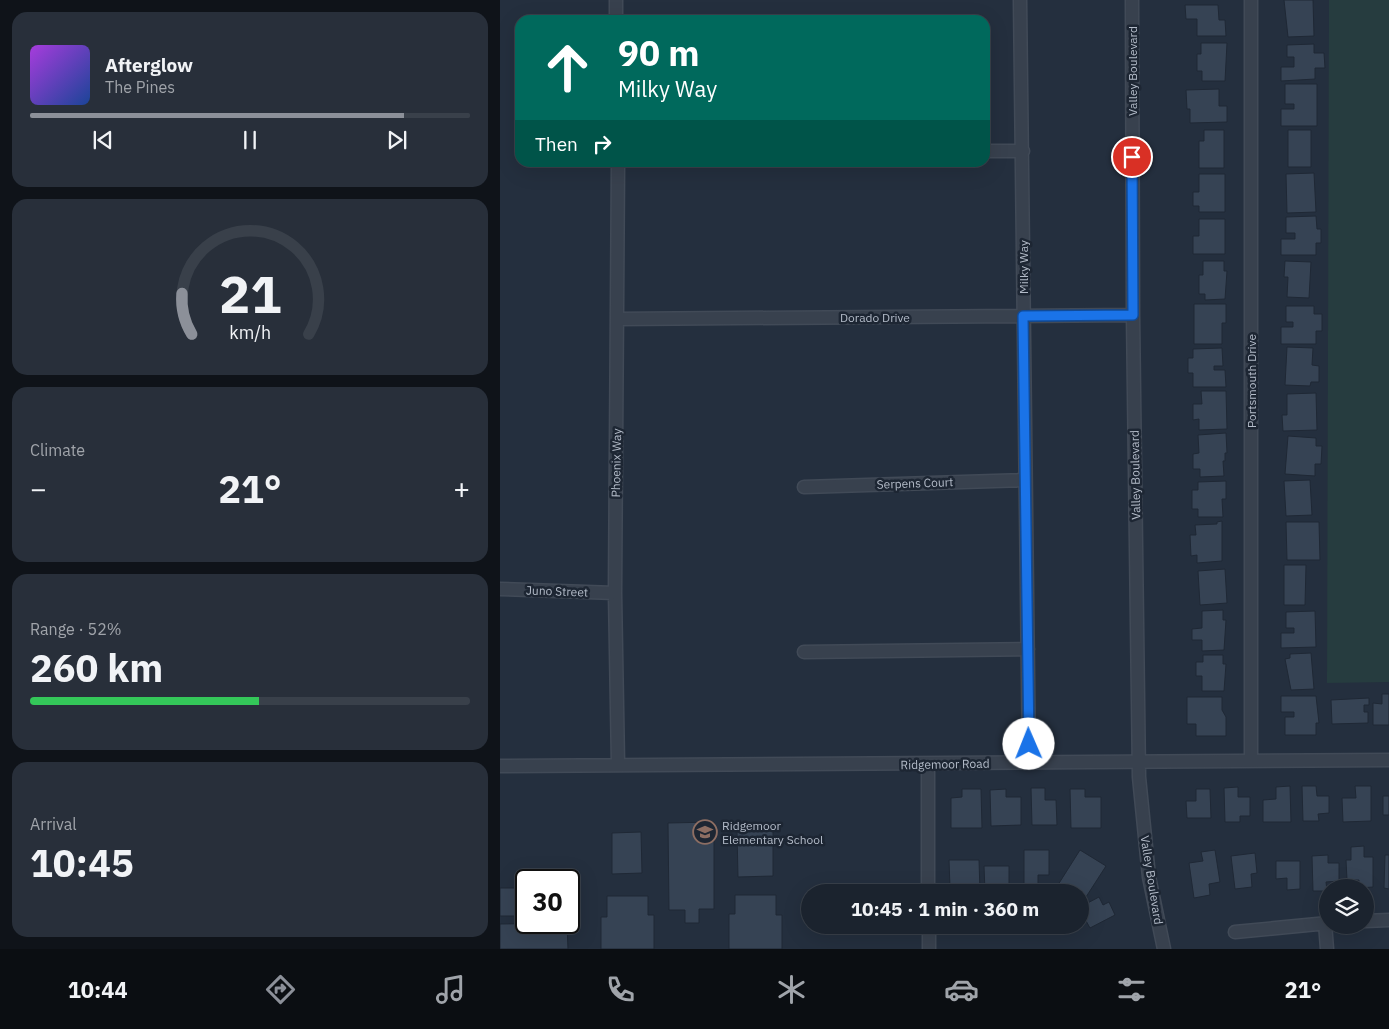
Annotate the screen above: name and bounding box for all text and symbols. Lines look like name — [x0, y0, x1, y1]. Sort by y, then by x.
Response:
street label: Valley Boulevard — [1125, 26, 1140, 116]
text: 90 m — [618, 30, 700, 76]
icon: ahead — [535, 35, 600, 100]
text: Afterglow — [105, 53, 193, 77]
text: Milky Way — [618, 74, 717, 103]
text: The Pines — [105, 77, 175, 97]
icon: previous — [89, 126, 117, 154]
icon: pause — [236, 126, 264, 154]
icon: next — [383, 126, 411, 154]
icon: right — [588, 130, 616, 158]
text: Then — [535, 132, 578, 156]
pin — [1111, 136, 1153, 178]
icon: arrive — [1118, 143, 1146, 171]
street label: Milky Way — [1016, 240, 1031, 294]
text: 21 — [219, 260, 281, 327]
street label: Dorado Drive — [840, 310, 910, 325]
text: km/h — [229, 321, 271, 344]
street label: Portsmouth Drive — [1244, 334, 1259, 428]
street label: Phoenix Way — [608, 428, 624, 498]
street label: Valley Boulevard — [1127, 430, 1143, 520]
text: Climate — [30, 440, 85, 460]
text: 21° — [218, 464, 282, 513]
text: − — [30, 470, 47, 507]
text: + — [453, 470, 470, 507]
street label: Serpens Court — [876, 474, 954, 492]
street label: Juno Street — [526, 582, 588, 600]
text: Range · 52% — [30, 619, 122, 639]
text: 260 km — [30, 643, 163, 692]
position arrow — [1002, 717, 1054, 769]
street label: Ridgemoor Road — [900, 756, 990, 772]
text: Arrival — [30, 814, 77, 834]
place label: Ridgemoor Elementary School — [722, 818, 823, 847]
school or university icon: Ridgemoor Elementary School — [692, 819, 718, 845]
street label: Valley Boulevard — [1138, 834, 1166, 926]
text: 10:45 — [30, 838, 134, 887]
speed limit sign: 30 — [515, 869, 580, 934]
map controls — [1319, 879, 1374, 934]
button: layers — [1319, 879, 1374, 934]
text: 10:45 · 1 min · 360 m — [851, 897, 1039, 921]
icon: directions — [263, 972, 298, 1007]
icon: music — [433, 972, 468, 1007]
icon: phone — [603, 972, 638, 1007]
icon: climate — [774, 972, 809, 1007]
icon: car — [944, 972, 979, 1007]
icon: filters — [1114, 972, 1149, 1007]
text: 10:44 — [68, 975, 128, 1004]
text: 21° — [1285, 975, 1321, 1004]

